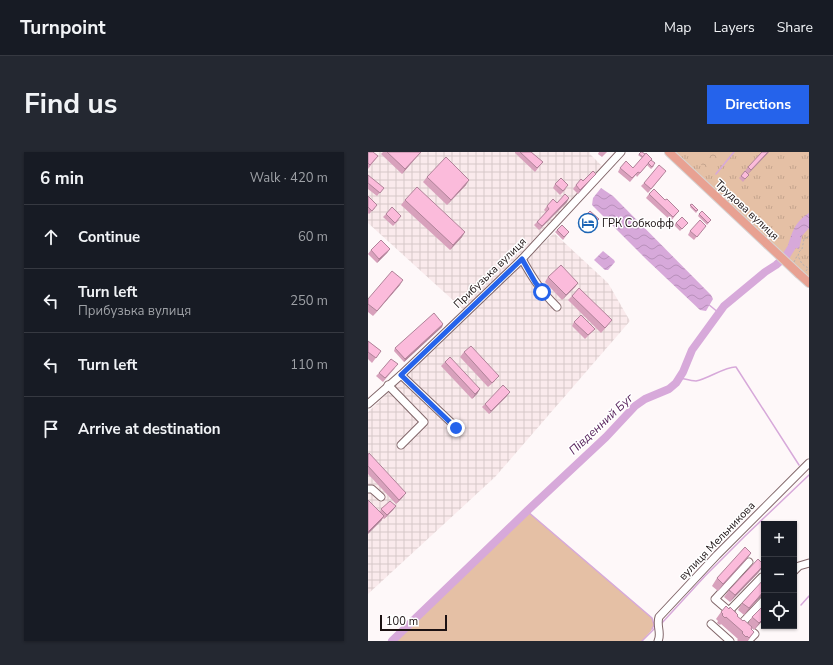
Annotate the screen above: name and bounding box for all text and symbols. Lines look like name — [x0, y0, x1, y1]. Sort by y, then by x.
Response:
text: Turnpoint — [20, 15, 106, 41]
text: Map — [664, 18, 691, 37]
text: Layers — [713, 18, 755, 37]
text: Share — [777, 18, 813, 37]
text: Find us — [24, 85, 118, 123]
button: Directions — [707, 85, 809, 124]
text: 6 min — [40, 167, 84, 190]
text: Walk · 420 m — [250, 169, 328, 187]
street label: Трудова вулиця — [712, 177, 782, 244]
hotel icon: ГРК Собкофф — [577, 212, 599, 234]
place label: ГРК Собкофф — [602, 216, 674, 231]
icon: ahead — [40, 226, 62, 248]
text: Continue — [78, 227, 140, 247]
text: 60 m — [298, 228, 328, 246]
street label: Прибузька вулиця — [450, 234, 530, 312]
text: Turn left — [78, 282, 137, 302]
route start — [533, 283, 551, 301]
icon: left — [40, 290, 62, 312]
text: 250 m — [290, 292, 328, 310]
text: Прибузька вулиця — [78, 302, 191, 320]
icon: left — [40, 354, 62, 376]
text: Turn left — [78, 355, 137, 375]
text: 110 m — [290, 356, 328, 374]
water label: Південний Буг — [565, 389, 637, 458]
icon: arrive — [40, 418, 62, 440]
text: Arrive at destination — [78, 419, 221, 439]
route end — [447, 419, 465, 437]
street label: вулиця Мельникова — [675, 498, 759, 584]
map controls — [761, 521, 797, 629]
button: + — [761, 521, 797, 557]
button: − — [761, 557, 797, 593]
button: locate — [761, 593, 797, 629]
scale bar — [380, 613, 447, 632]
text: 100 m — [386, 614, 418, 629]

